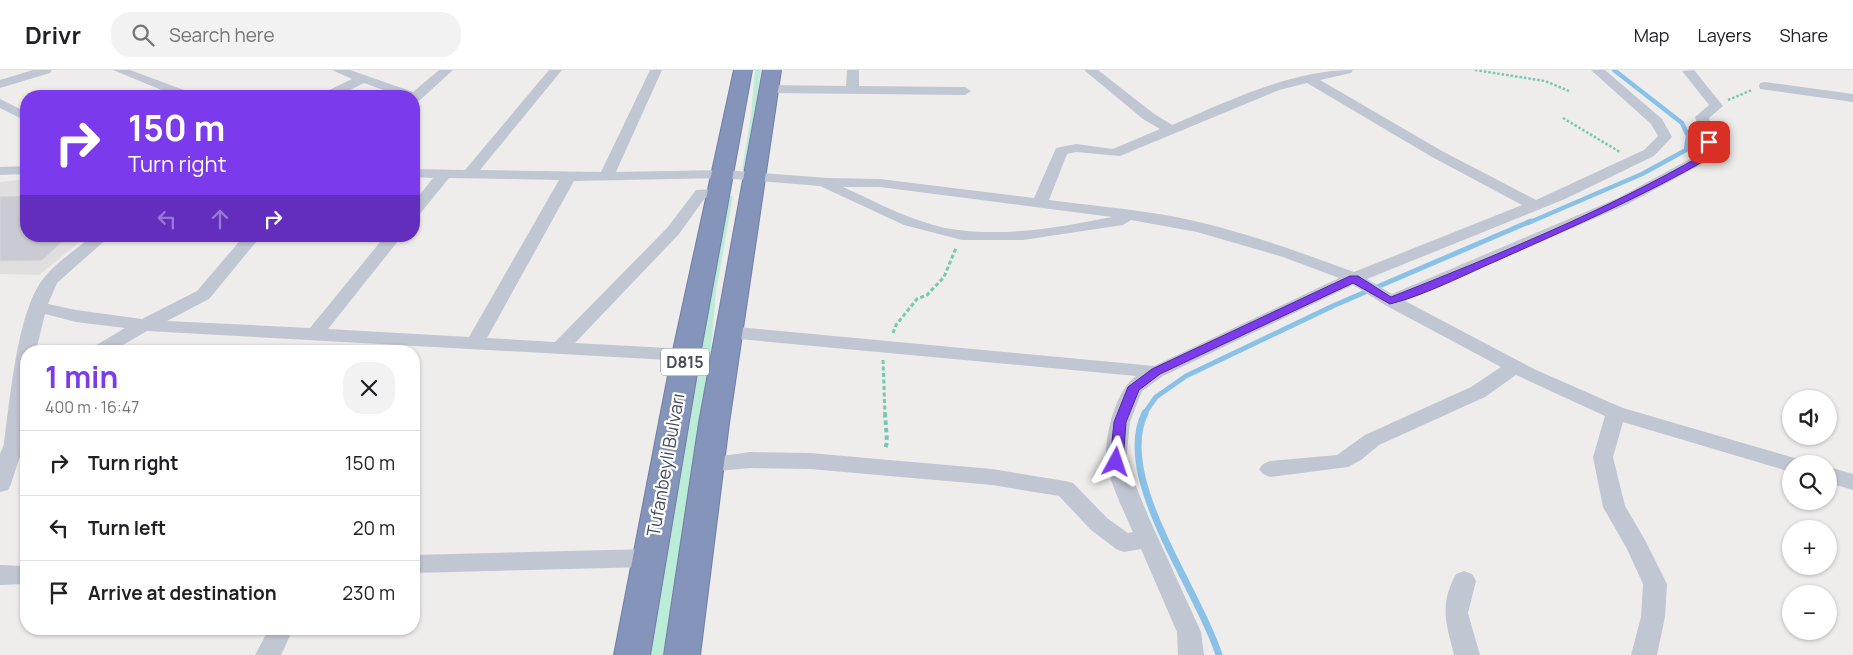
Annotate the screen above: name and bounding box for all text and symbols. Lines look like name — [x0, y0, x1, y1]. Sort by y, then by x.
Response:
search box — [111, 12, 461, 57]
text: Drivr — [25, 18, 81, 51]
icon: search — [129, 21, 157, 49]
text: Search here — [169, 22, 275, 48]
text: Map — [1634, 23, 1669, 47]
text: Layers — [1697, 23, 1751, 47]
text: Share — [1779, 23, 1828, 47]
text: 150 m — [128, 104, 225, 152]
icon: right — [45, 110, 110, 175]
pin — [1688, 121, 1730, 163]
icon: arrive — [1695, 128, 1723, 156]
text: Turn right — [128, 149, 226, 179]
icon: left — [153, 205, 181, 233]
icon: ahead — [206, 205, 234, 233]
icon: right — [259, 205, 287, 233]
road number: D815 — [661, 348, 709, 376]
text: 1 min — [45, 356, 118, 397]
button: close — [343, 362, 395, 414]
map controls — [1782, 390, 1837, 640]
button: sound — [1782, 390, 1837, 445]
street label: Tufanbeyli Bulvarı — [641, 391, 689, 538]
text: 400 m · 16:47 — [45, 396, 139, 418]
position arrow — [1089, 435, 1141, 487]
icon: right — [45, 449, 73, 477]
text: Turn right — [88, 450, 178, 476]
text: 150 m — [345, 450, 395, 476]
button: search — [1782, 455, 1837, 510]
icon: left — [45, 514, 73, 542]
text: Turn left — [88, 515, 166, 541]
text: 20 m — [353, 515, 395, 541]
button: + — [1782, 520, 1837, 575]
icon: arrive — [45, 579, 73, 607]
text: Arrive at destination — [88, 580, 277, 606]
text: 230 m — [342, 580, 395, 606]
button: − — [1782, 585, 1837, 640]

